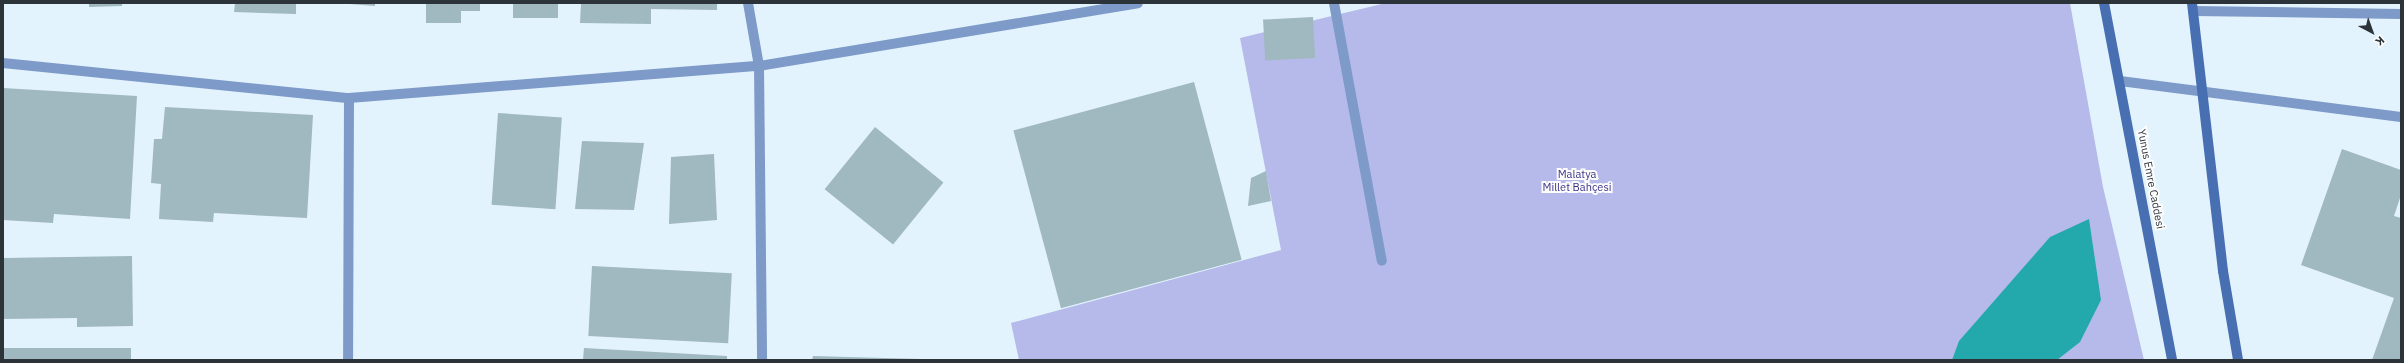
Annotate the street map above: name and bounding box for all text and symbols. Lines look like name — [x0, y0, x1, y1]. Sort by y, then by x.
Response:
north arrow — [2352, 12, 2392, 52]
text: K — [2372, 33, 2387, 49]
street label: Yunus Emre Caddesi — [2135, 128, 2167, 230]
park label: Malatya Millet Bahçesi — [1542, 168, 1612, 194]

